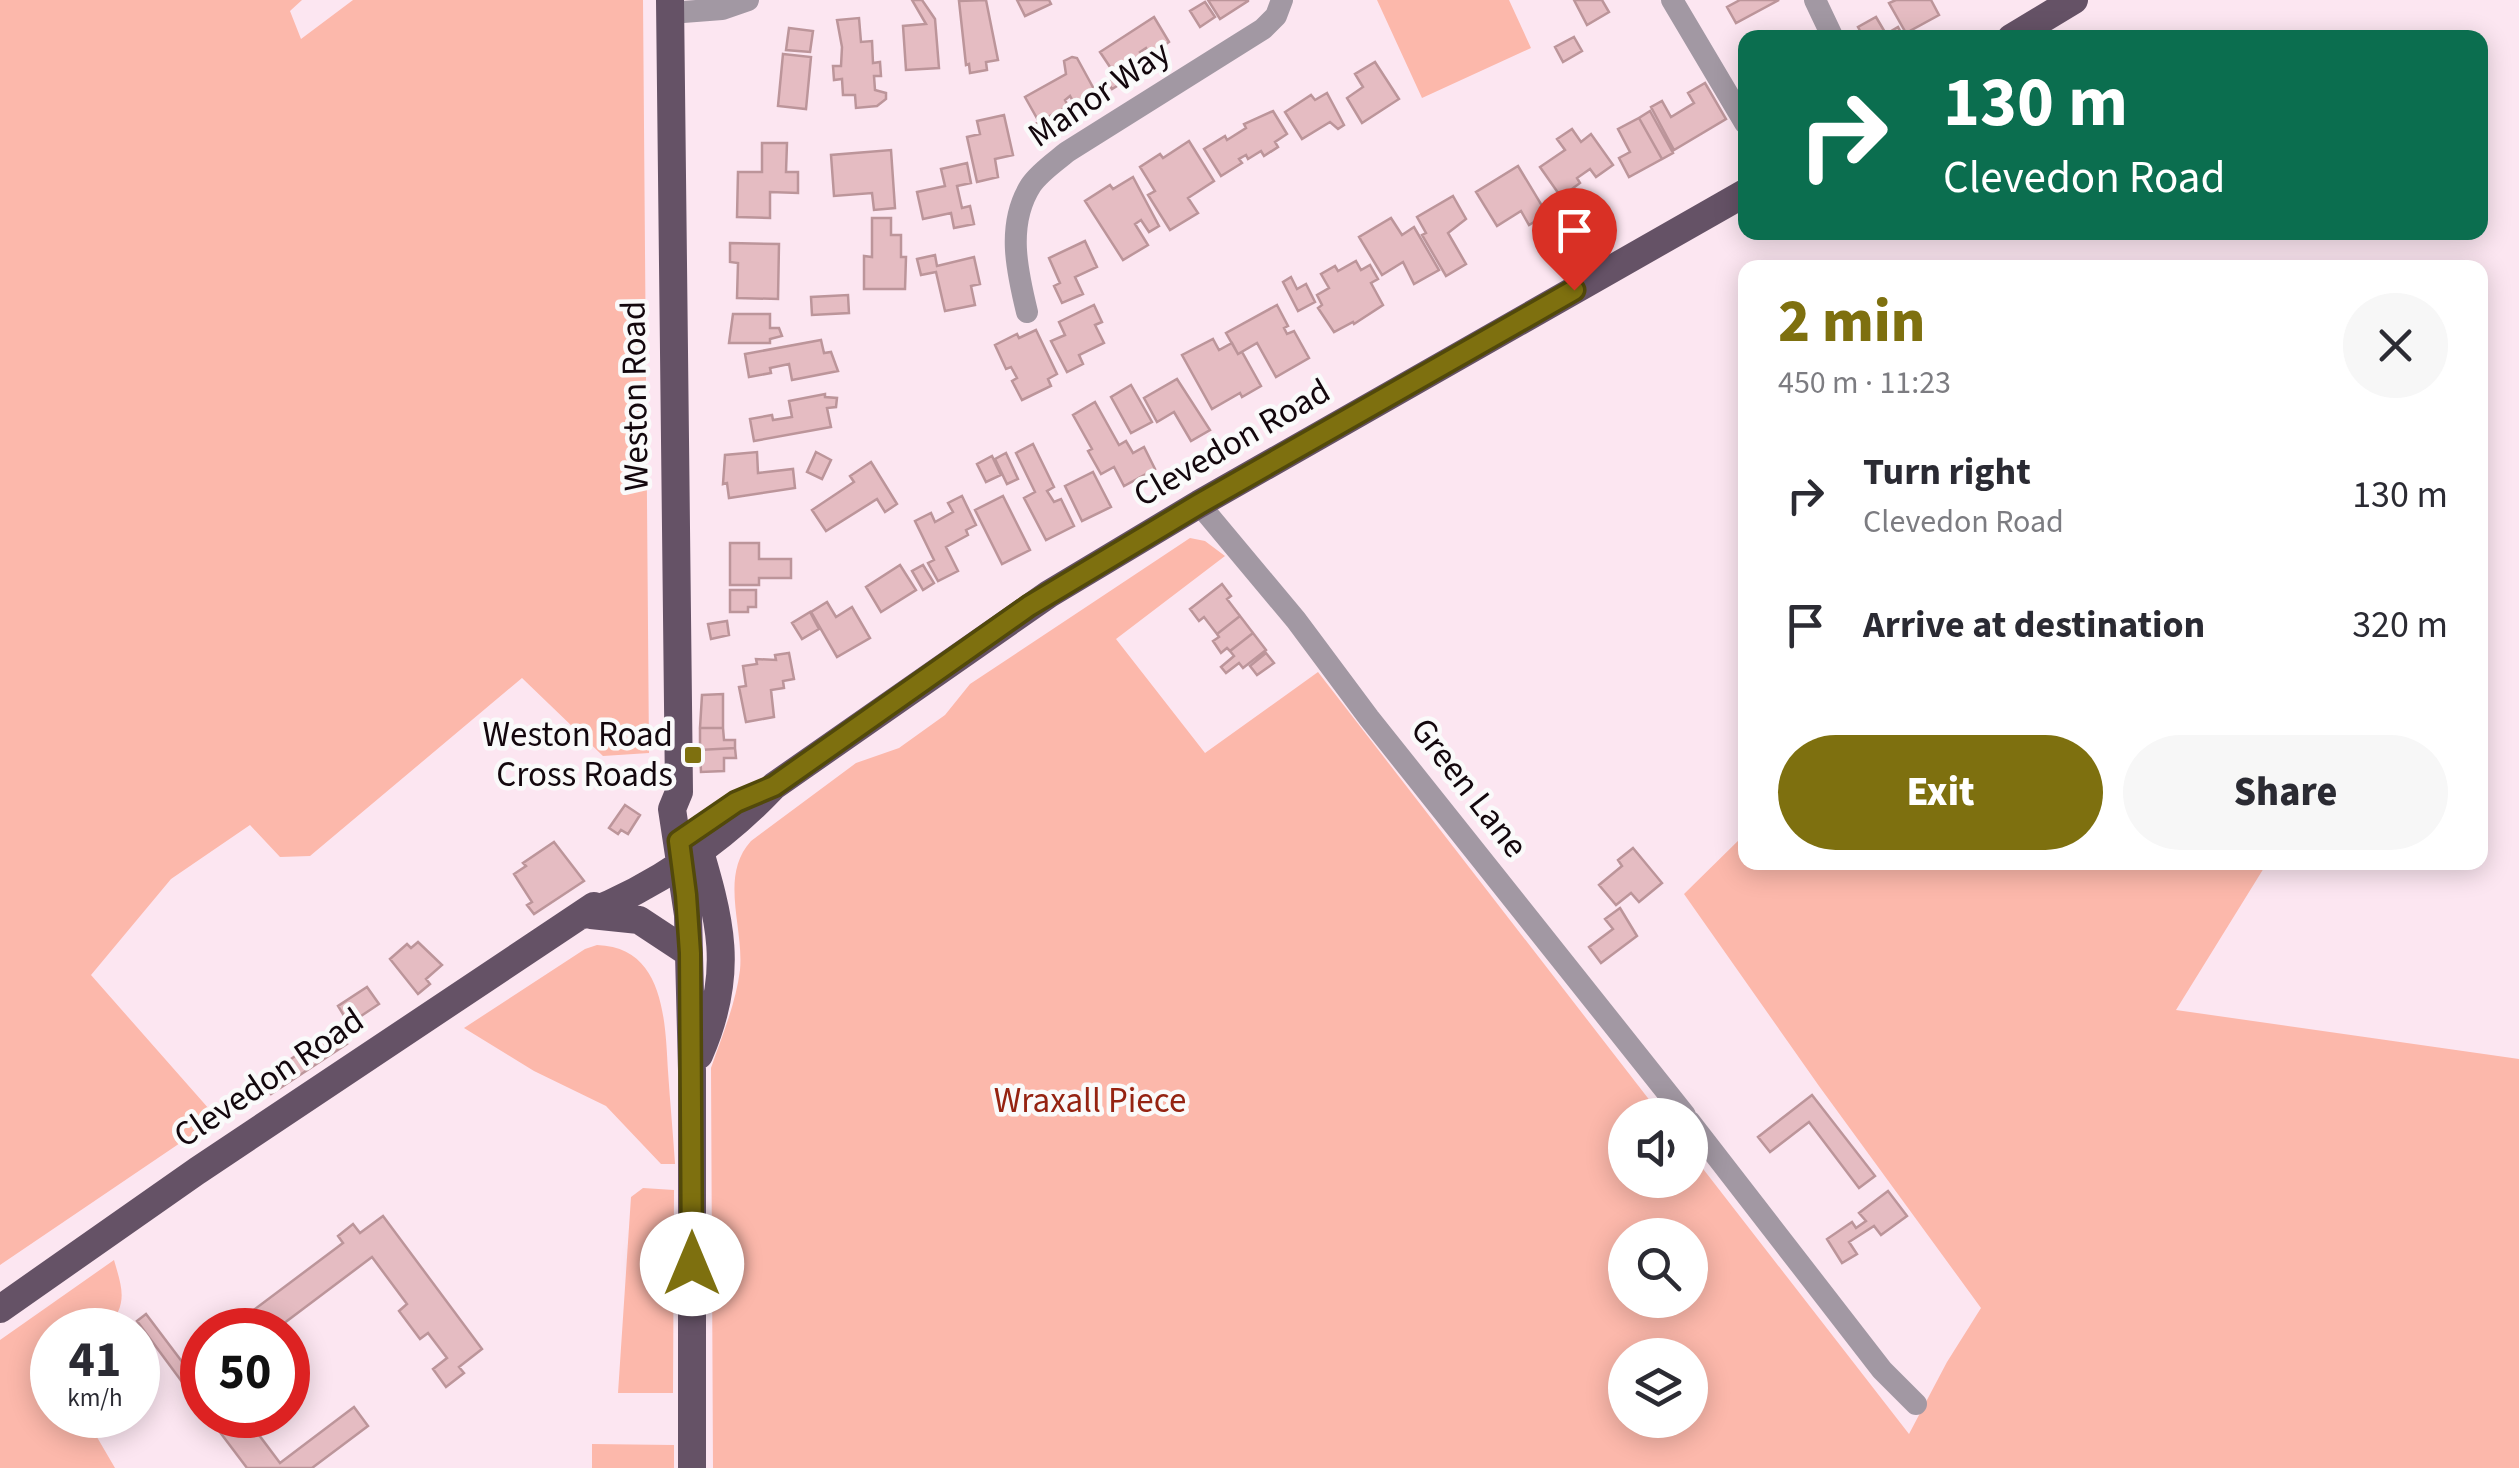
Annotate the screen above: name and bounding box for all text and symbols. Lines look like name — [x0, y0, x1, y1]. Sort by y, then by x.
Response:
street label: Manor Way — [1018, 28, 1180, 160]
text: 130 m — [1943, 53, 2128, 153]
icon: right — [1778, 70, 1908, 200]
text: Clevedon Road — [1943, 146, 2225, 210]
pin — [1532, 188, 1617, 291]
icon: arrive — [1547, 203, 1602, 258]
text: 2 min — [1778, 280, 1925, 365]
button: close — [2343, 293, 2448, 398]
street label: Weston Road — [608, 300, 662, 492]
text: 450 m · 11:23 — [1778, 360, 1951, 406]
street label: Clevedon Road — [1124, 366, 1340, 520]
text: Turn right — [1863, 445, 2031, 499]
icon: right — [1778, 468, 1833, 523]
text: 130 m — [2352, 468, 2448, 522]
text: Clevedon Road — [1863, 499, 2064, 545]
icon: arrive — [1778, 598, 1833, 653]
text: Arrive at destination — [1863, 598, 2205, 652]
text: 320 m — [2352, 598, 2448, 652]
street label: Green Lane — [1398, 707, 1540, 869]
place label: Weston Road Cross Roads — [483, 710, 673, 800]
button: Exit — [1778, 735, 2103, 850]
button: Share — [2123, 735, 2448, 850]
marker: Weston Road Cross Roads — [682, 744, 704, 766]
street label: Clevedon Road — [164, 996, 374, 1160]
park label: Wraxall Piece — [994, 1076, 1186, 1126]
map controls — [1608, 1098, 1708, 1438]
button: sound — [1608, 1098, 1708, 1198]
position arrow — [640, 1212, 744, 1316]
button: search — [1608, 1218, 1708, 1318]
speed limit sign: 50 — [180, 1308, 310, 1438]
text: 41 — [69, 1325, 121, 1396]
button: layers — [1608, 1338, 1708, 1438]
text: km/h — [67, 1380, 123, 1416]

